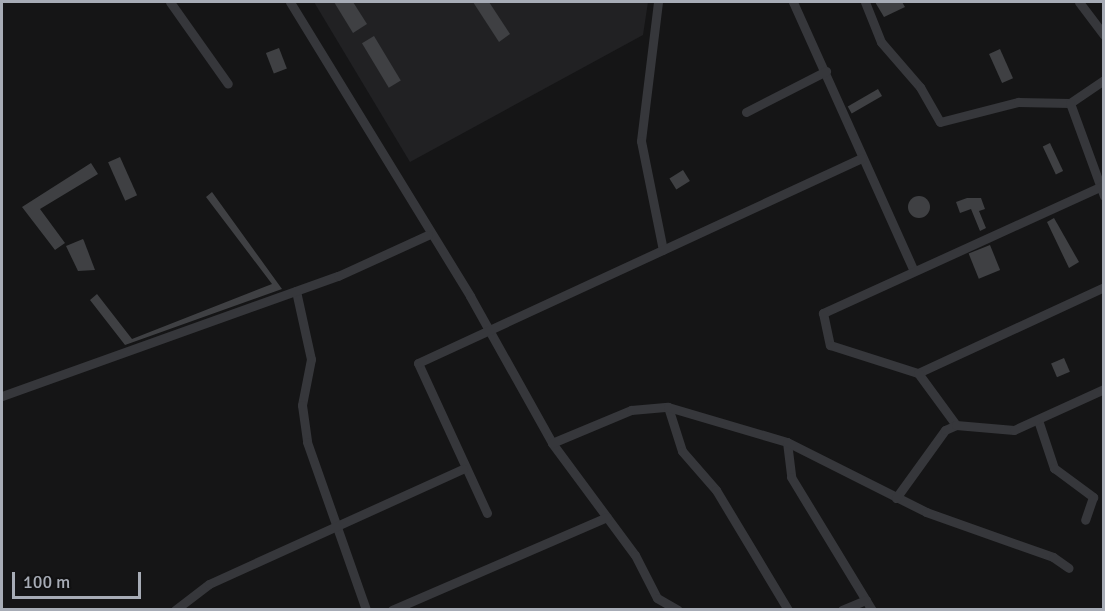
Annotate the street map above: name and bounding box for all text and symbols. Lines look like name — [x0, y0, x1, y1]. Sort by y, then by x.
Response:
scale bar — [15, 560, 144, 598]
text: 100 m — [23, 571, 70, 593]

